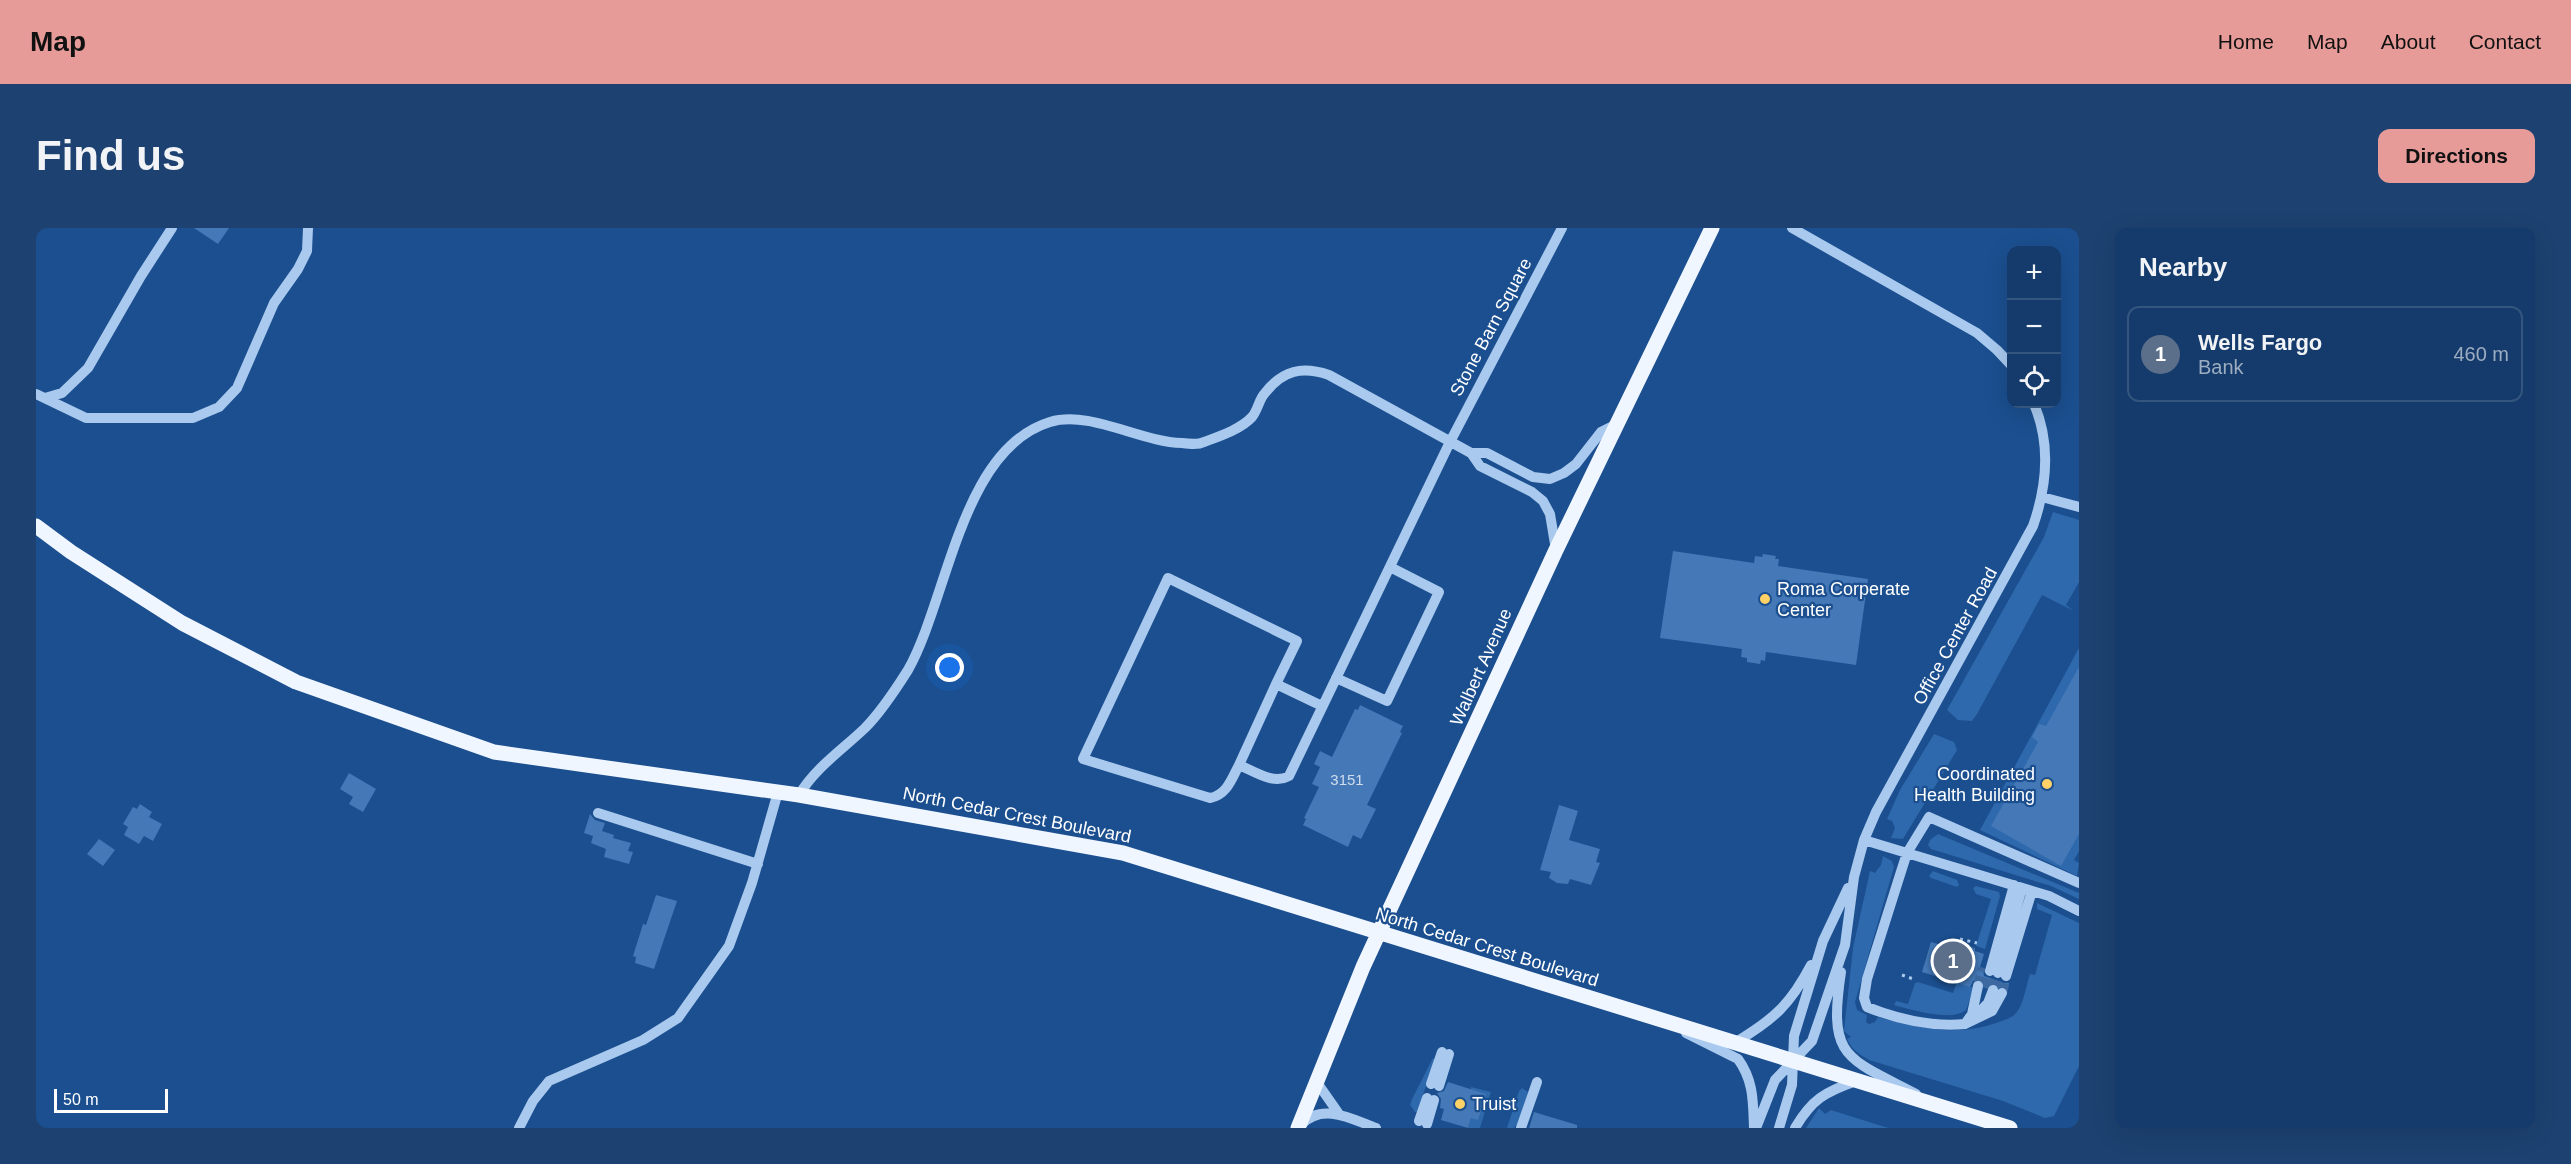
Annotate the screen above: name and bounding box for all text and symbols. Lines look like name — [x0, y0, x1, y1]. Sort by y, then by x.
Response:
text: Map — [30, 26, 86, 57]
text: Home — [2218, 30, 2274, 53]
text: Map — [2307, 30, 2348, 53]
text: About — [2381, 30, 2436, 53]
text: Contact — [2469, 30, 2541, 53]
button: Directions — [2378, 129, 2535, 183]
text: Find us — [36, 132, 185, 179]
map controls — [2007, 246, 2061, 408]
button: + — [2007, 246, 2061, 300]
text: Nearby — [2139, 252, 2227, 282]
street label: Stone Barn Square — [1446, 255, 1536, 399]
button: − — [2007, 300, 2061, 354]
text: Wells Fargo — [2198, 330, 2322, 355]
text: 1 — [2155, 343, 2166, 365]
text: 460 m — [2453, 343, 2509, 365]
button: locate — [2007, 354, 2061, 408]
text: Bank — [2198, 356, 2244, 378]
street label: Office Center Road — [1909, 564, 2001, 708]
place label: Roma Corperate Center — [1777, 579, 1910, 620]
marker: Roma Corperate Center — [1758, 592, 1772, 606]
street label: Walbert Avenue — [1446, 605, 1516, 729]
your location — [935, 653, 964, 682]
place label: Coordinated Health Building — [1914, 764, 2035, 805]
house number: 3151 — [1330, 771, 1364, 788]
marker: Coordinated Health Building — [2040, 777, 2054, 791]
street label: North Cedar Crest Boulevard — [901, 783, 1133, 847]
street label: North Cedar Crest Boulevard — [1373, 904, 1601, 990]
pin: 1 — [1934, 938, 1972, 984]
scale bar — [54, 1086, 168, 1114]
text: 50 m — [63, 1091, 99, 1108]
place label: Truist — [1472, 1094, 1516, 1114]
marker: Truist — [1453, 1097, 1467, 1111]

